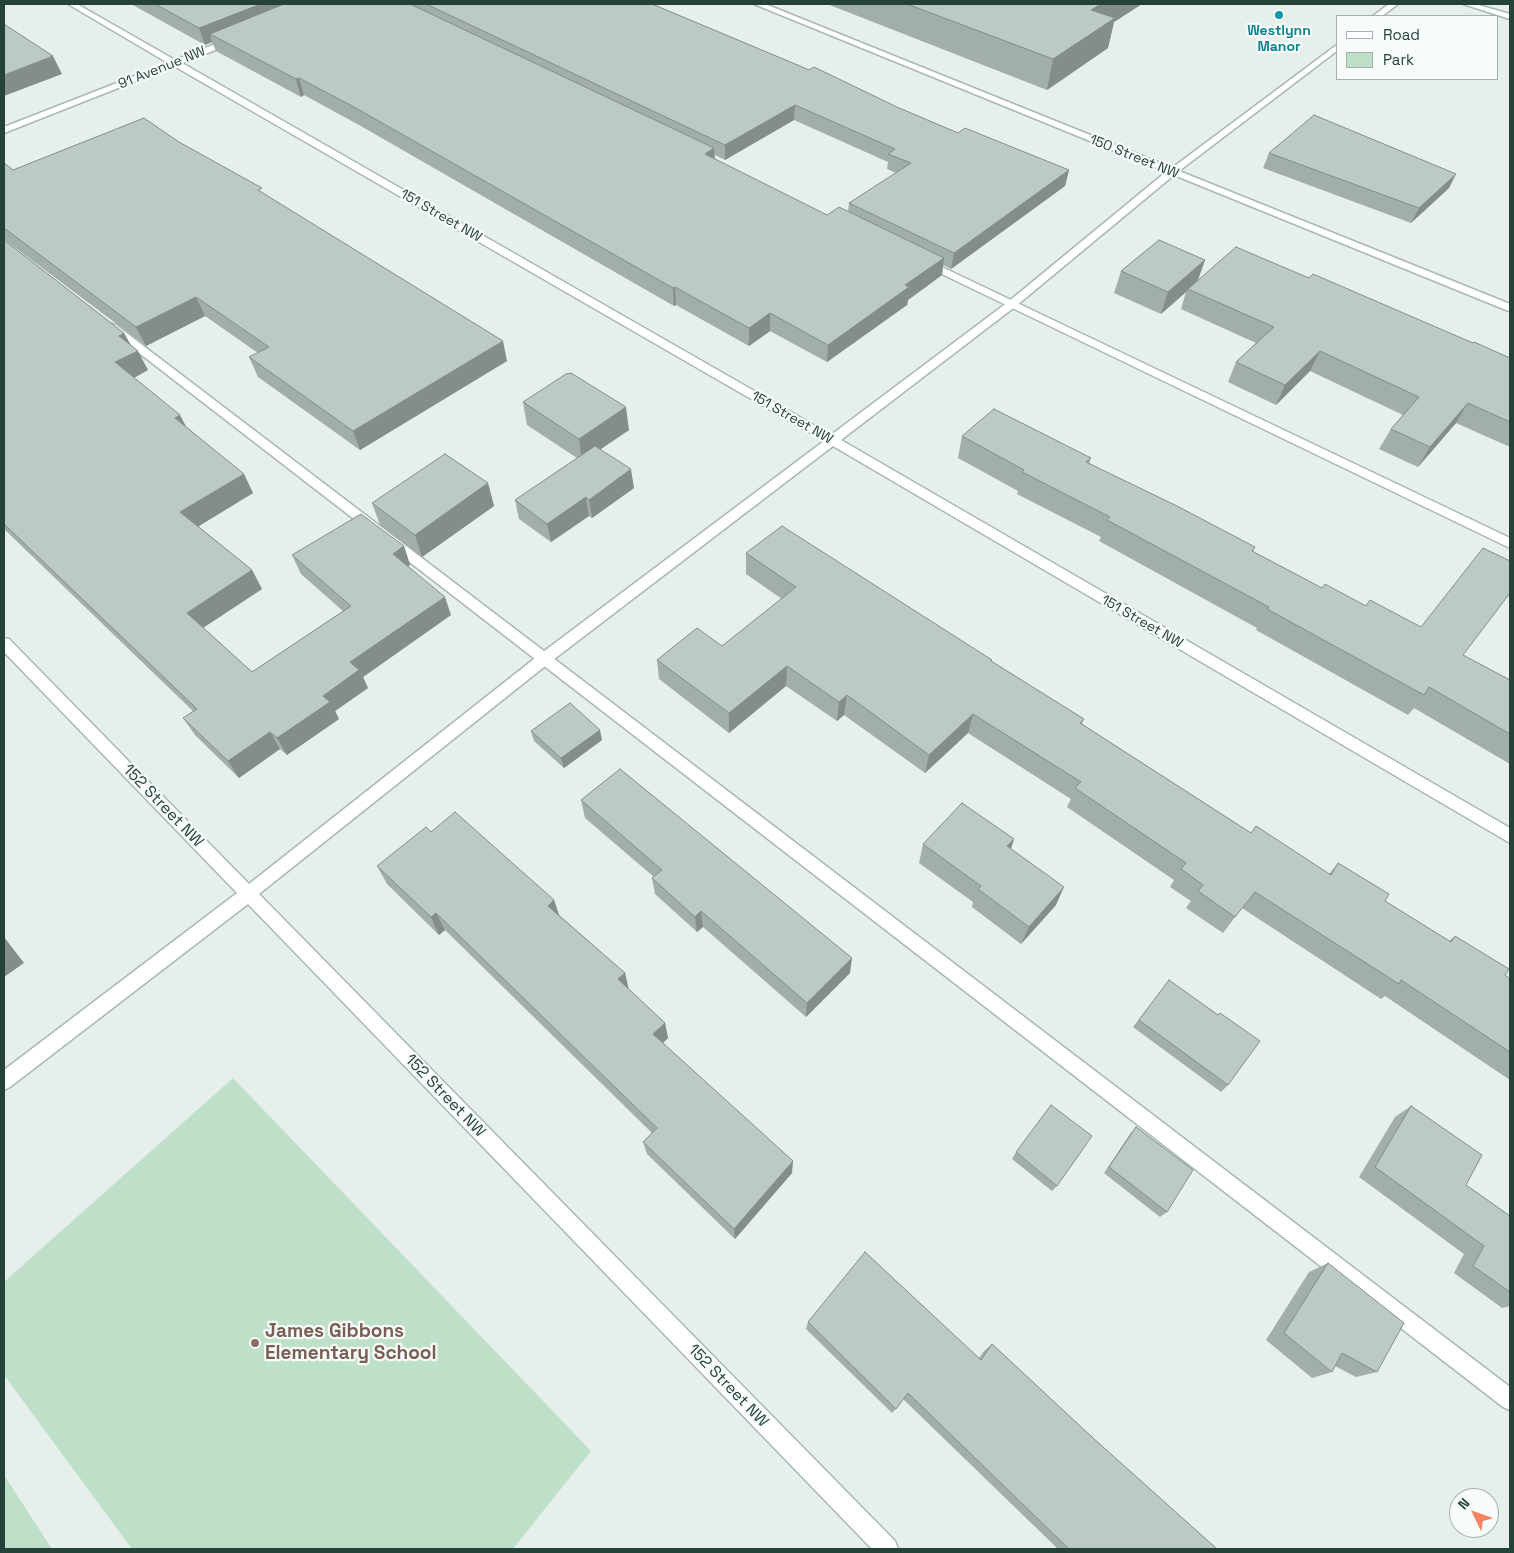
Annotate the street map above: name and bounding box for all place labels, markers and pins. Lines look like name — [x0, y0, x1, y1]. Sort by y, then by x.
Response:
marker: Westlynn Manor — [1273, 9, 1285, 21]
place label: Westlynn Manor — [1247, 23, 1311, 56]
place label: James Gibbons Elementary School — [265, 1321, 437, 1365]
marker: James Gibbons Elementary School — [249, 1337, 261, 1349]

